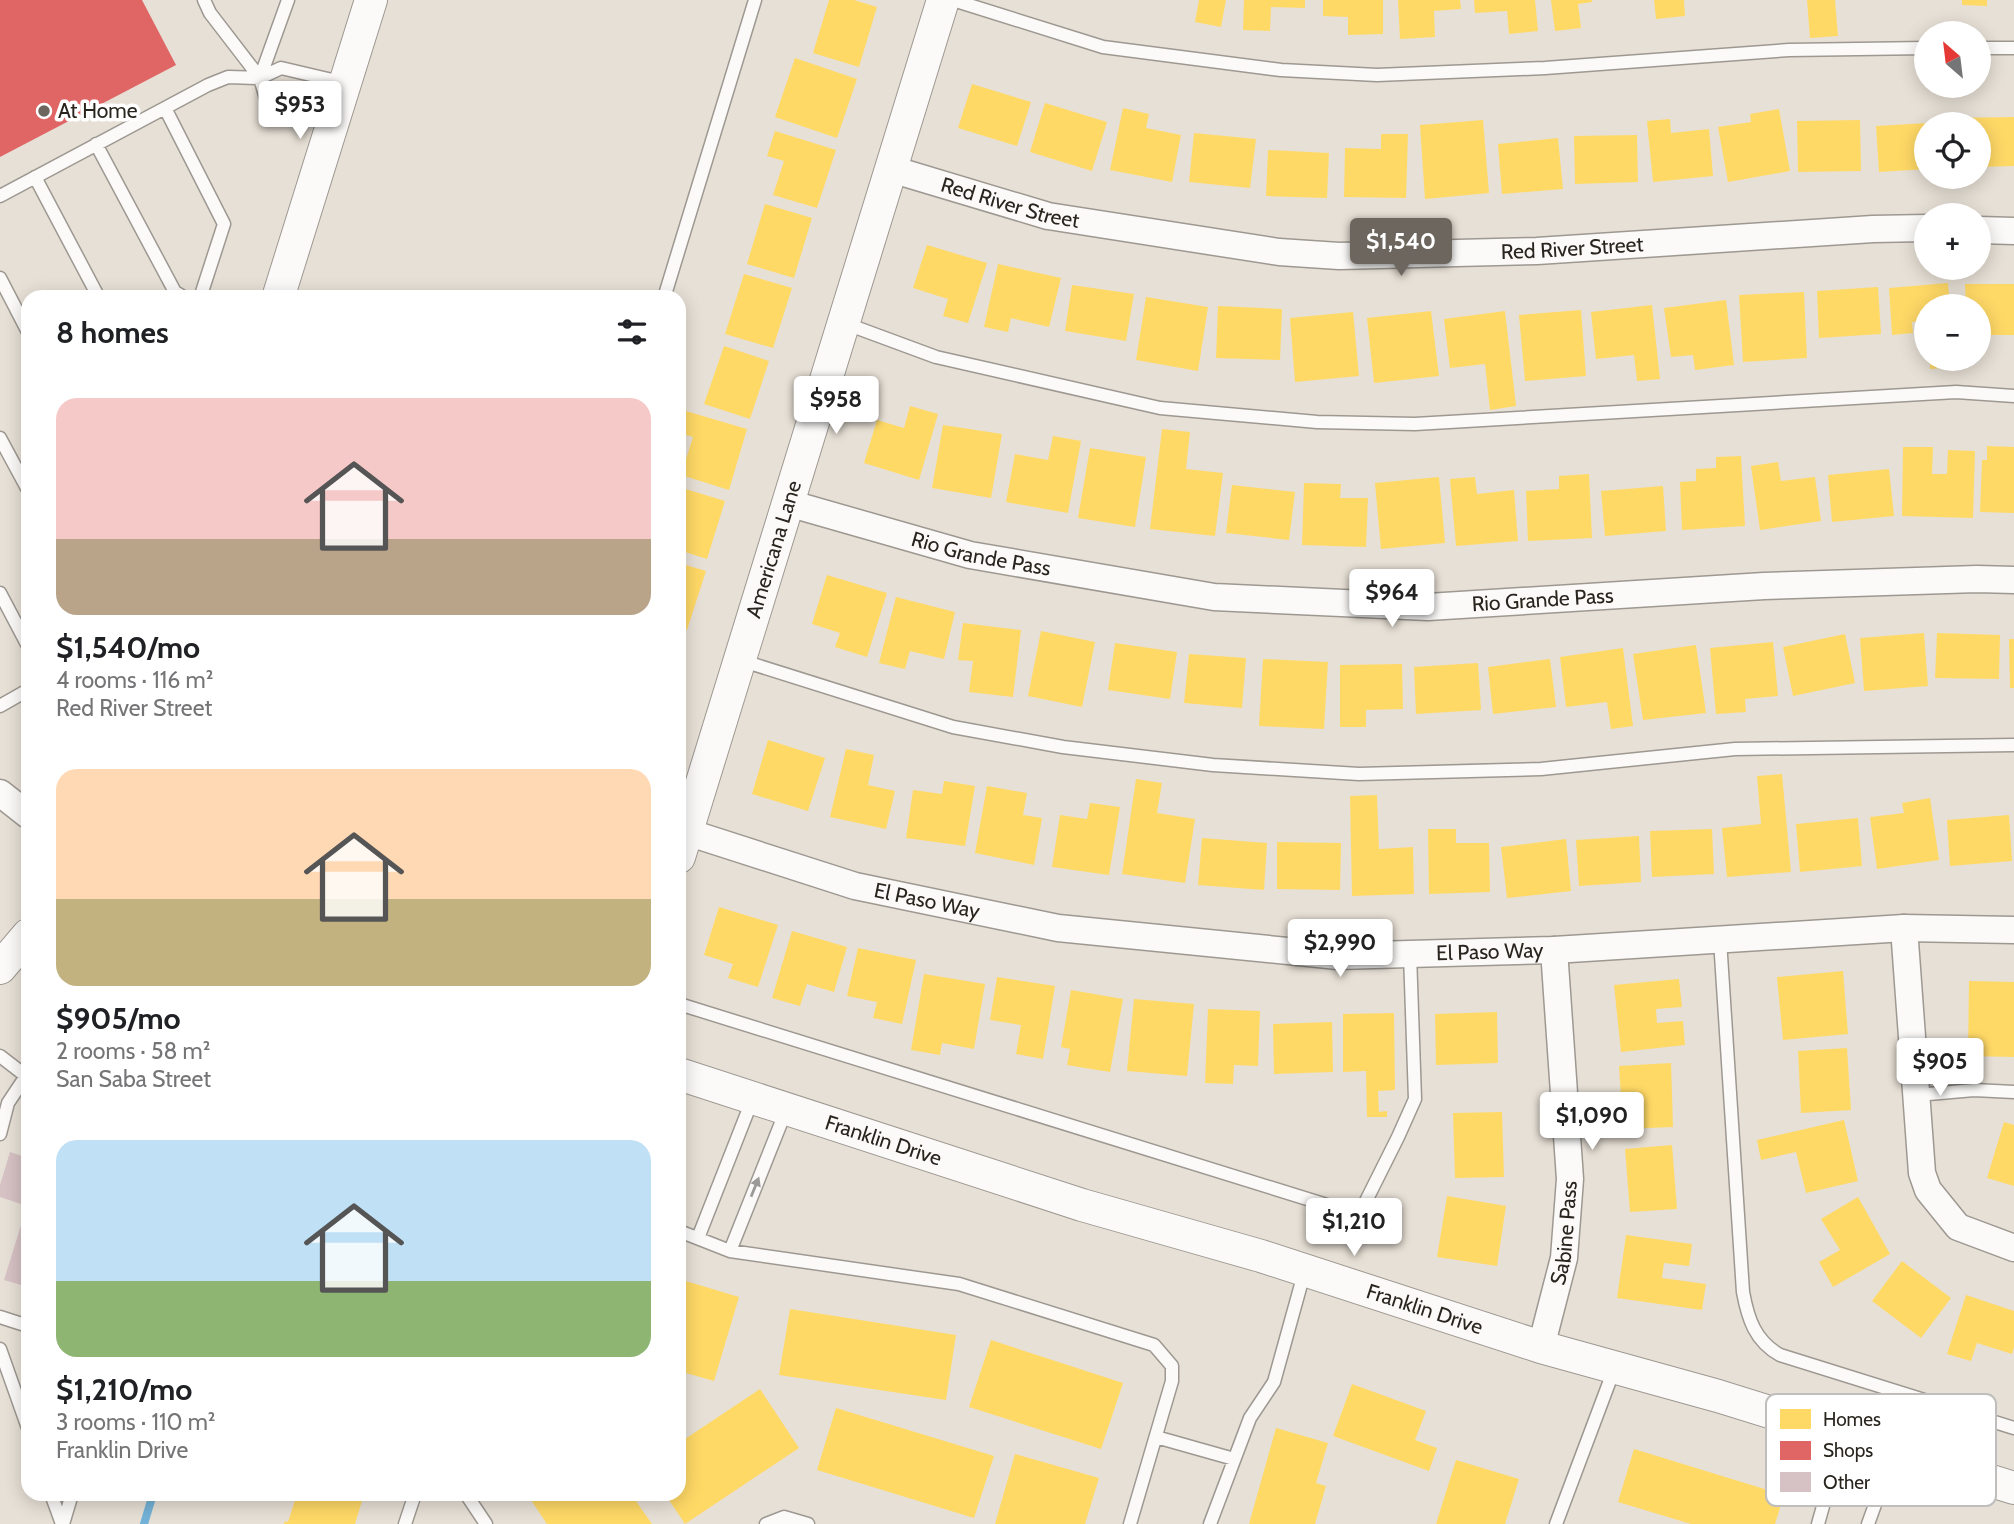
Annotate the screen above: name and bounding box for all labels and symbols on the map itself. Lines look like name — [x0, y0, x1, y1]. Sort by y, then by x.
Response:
north arrow — [1914, 21, 1992, 98]
pin: $953 — [259, 82, 341, 141]
place label: At Home — [58, 98, 138, 123]
marker: At Home — [36, 103, 52, 119]
street label: Red River Street — [938, 172, 1081, 233]
pin: $1,540 — [1344, 218, 1458, 278]
street label: Red River Street — [1500, 231, 1644, 264]
pin: $958 — [795, 376, 877, 436]
street label: Americana Lane — [740, 477, 806, 621]
street label: Rio Grande Pass — [909, 526, 1053, 581]
pin: $964 — [1351, 570, 1433, 629]
street label: Rio Grande Pass — [1471, 582, 1615, 616]
street label: El Paso Way — [872, 877, 983, 924]
pin: $2,990 — [1283, 920, 1397, 979]
street label: El Paso Way — [1436, 937, 1544, 965]
pin: $905 — [1899, 1038, 1981, 1098]
pin: $1,090 — [1535, 1092, 1649, 1152]
street label: Franklin Drive — [822, 1109, 945, 1171]
one-way arrow — [750, 1177, 761, 1198]
street label: Sabine Pass — [1545, 1179, 1582, 1288]
pin: $1,210 — [1297, 1198, 1411, 1258]
street label: Franklin Drive — [1364, 1278, 1486, 1339]
legend — [1766, 1394, 1996, 1506]
text: Homes — [1823, 1408, 1881, 1431]
text: Shops — [1823, 1439, 1873, 1462]
text: Other — [1823, 1471, 1870, 1494]

